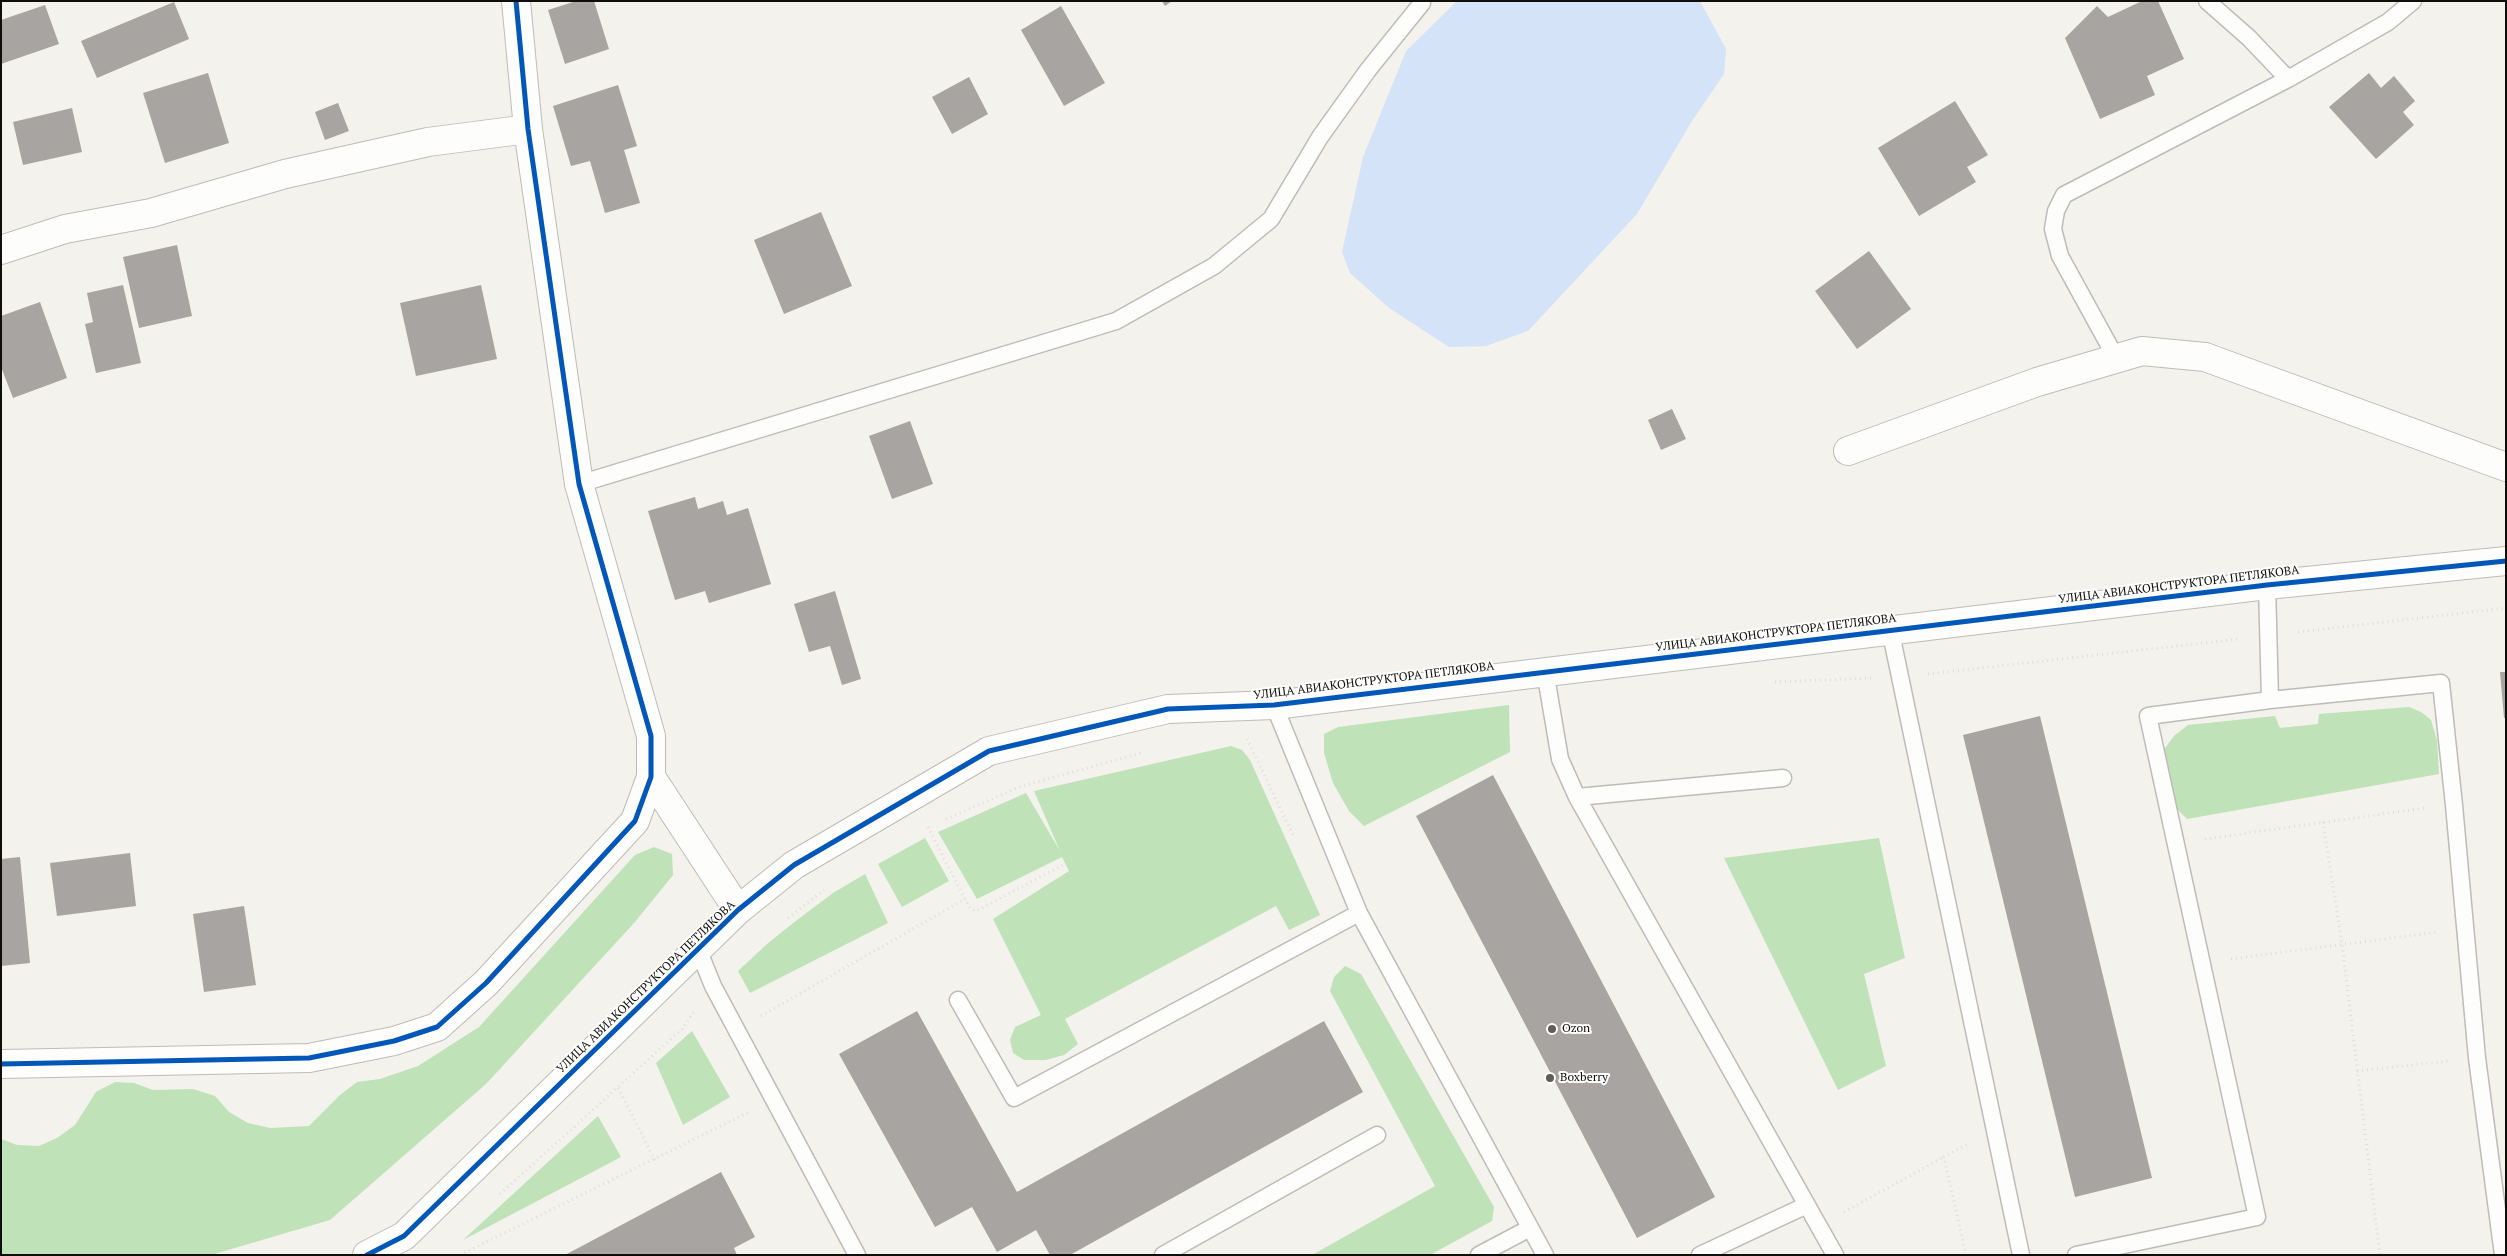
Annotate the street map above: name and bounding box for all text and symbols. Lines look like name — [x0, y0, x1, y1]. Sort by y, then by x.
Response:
street label: УЛИЦА АВИАКОНСТРУКТОРА ПЕТЛЯКОВА — [2058, 563, 2300, 607]
street label: УЛИЦА АВИАКОНСТРУКТОРА ПЕТЛЯКОВА — [1655, 611, 1897, 655]
street label: УЛИЦА АВИАКОНСТРУКТОРА ПЕТЛЯКОВА — [1253, 659, 1495, 703]
street label: УЛИЦА АВИАКОНСТРУКТОРА ПЕТЛЯКОВА — [554, 898, 738, 1076]
place label: Ozon — [1562, 1022, 1590, 1036]
marker: Ozon — [1546, 1023, 1558, 1035]
place label: Boxberry — [1560, 1071, 1608, 1085]
marker: Boxberry — [1544, 1072, 1556, 1084]

